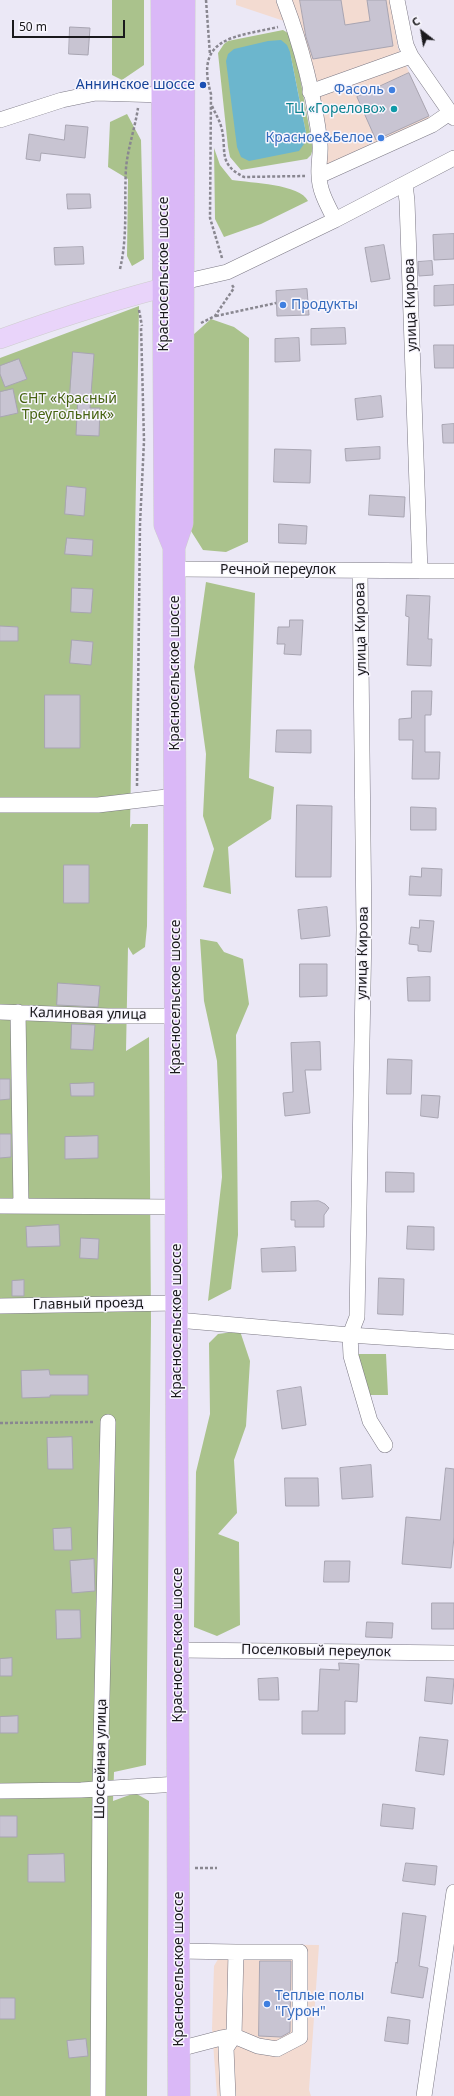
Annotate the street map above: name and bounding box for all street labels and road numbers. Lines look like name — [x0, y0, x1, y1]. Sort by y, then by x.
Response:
street label: Красносельское шоссе — [156, 197, 172, 351]
street label: улица Кирова — [401, 258, 421, 352]
street label: Речной переулок — [220, 562, 336, 578]
street label: улица Кирова — [352, 582, 370, 676]
street label: Красносельское шоссе — [167, 596, 183, 750]
street label: улица Кирова — [354, 906, 372, 1000]
street label: Красносельское шоссе — [168, 920, 184, 1074]
street label: Калиновая улица — [29, 1005, 147, 1023]
street label: Красносельское шоссе — [169, 1244, 185, 1398]
street label: Главный проезд — [33, 1295, 143, 1313]
street label: Красносельское шоссе — [170, 1568, 186, 1722]
street label: Поселковый переулок — [241, 1641, 391, 1661]
street label: Шоссейная улица — [92, 1699, 110, 1819]
street label: Красносельское шоссе — [171, 1892, 187, 2046]

